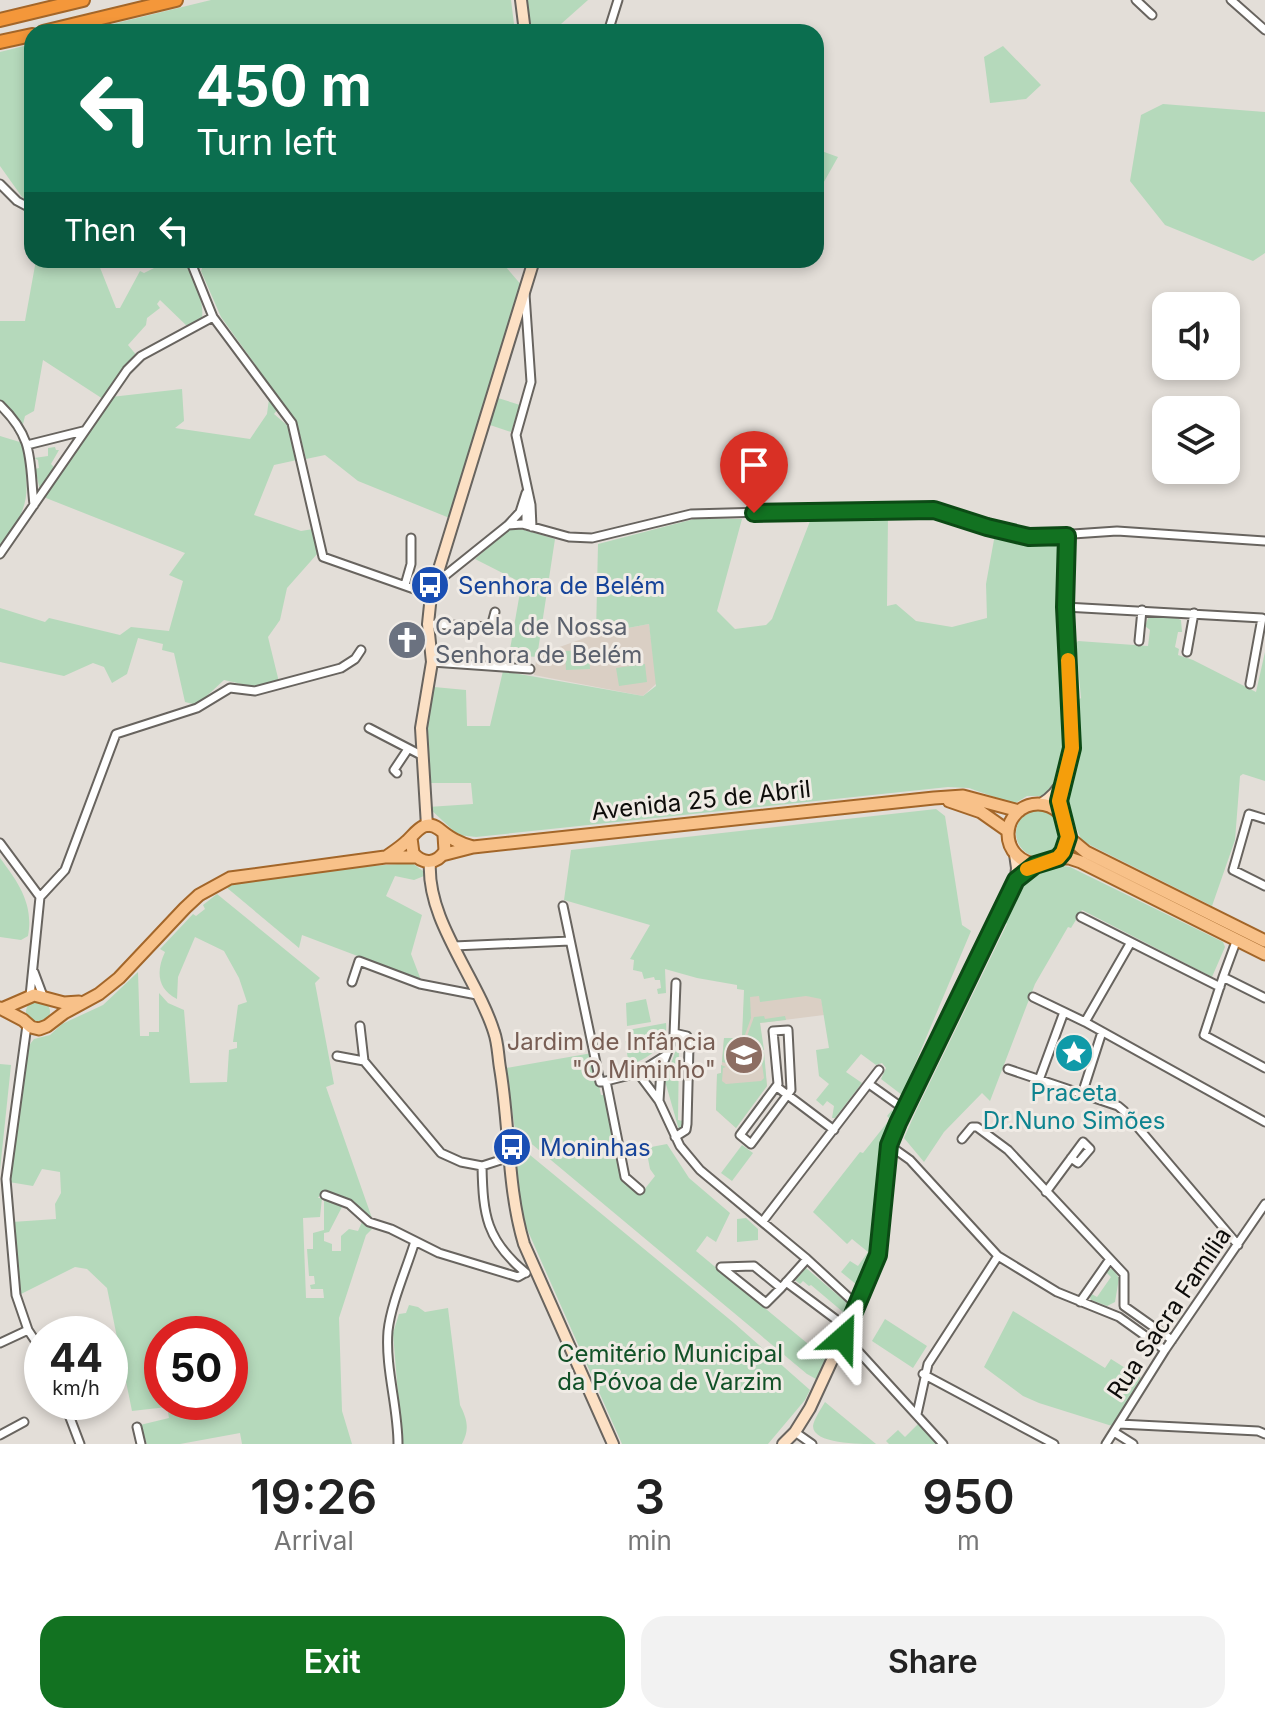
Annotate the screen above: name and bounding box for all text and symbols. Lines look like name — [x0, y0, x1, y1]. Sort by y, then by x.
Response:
text: 450 m — [196, 52, 372, 120]
icon: left — [64, 56, 168, 160]
text: Turn left — [196, 120, 337, 164]
icon: left — [152, 208, 196, 252]
text: Then — [64, 212, 136, 248]
map controls — [1152, 292, 1240, 484]
button: sound — [1152, 292, 1240, 380]
button: layers — [1152, 396, 1240, 484]
pin — [720, 431, 788, 513]
icon: arrive — [732, 443, 776, 487]
bus stop icon: Senhora de Belém — [409, 564, 451, 606]
place label: Senhora de Belém — [458, 571, 665, 600]
place label: Capela de Nossa Senhora de Belém — [435, 612, 642, 669]
church icon: Capela de Nossa Senhora de Belém — [386, 619, 428, 661]
street label: Avenida 25 de Abril — [590, 774, 812, 826]
place label: Jardim de Infância "O Miminho" — [507, 1027, 716, 1084]
place icon: Praceta Dr.Nuno Simões — [1053, 1032, 1095, 1074]
school or university icon: Jardim de Infância "O Miminho" — [723, 1034, 765, 1076]
place label: Praceta Dr.Nuno Simões — [983, 1078, 1165, 1135]
bus stop icon: Moninhas — [491, 1126, 533, 1168]
place label: Moninhas — [540, 1133, 651, 1162]
street label: Rua Sacra Família — [1101, 1222, 1237, 1404]
position arrow — [801, 1296, 885, 1380]
speed limit sign: 50 — [144, 1316, 248, 1420]
text: 44 — [49, 1333, 103, 1382]
park label: Cemitério Municipal da Póvoa de Varzim — [557, 1339, 783, 1396]
text: km/h — [52, 1376, 100, 1400]
text: 19:26 — [250, 1467, 377, 1526]
text: 3 — [634, 1467, 665, 1526]
text: 950 — [922, 1467, 1015, 1526]
text: Arrival — [274, 1525, 354, 1556]
text: min — [627, 1525, 672, 1556]
text: m — [957, 1525, 980, 1556]
button: Exit — [40, 1616, 625, 1708]
button: Share — [641, 1616, 1225, 1708]

